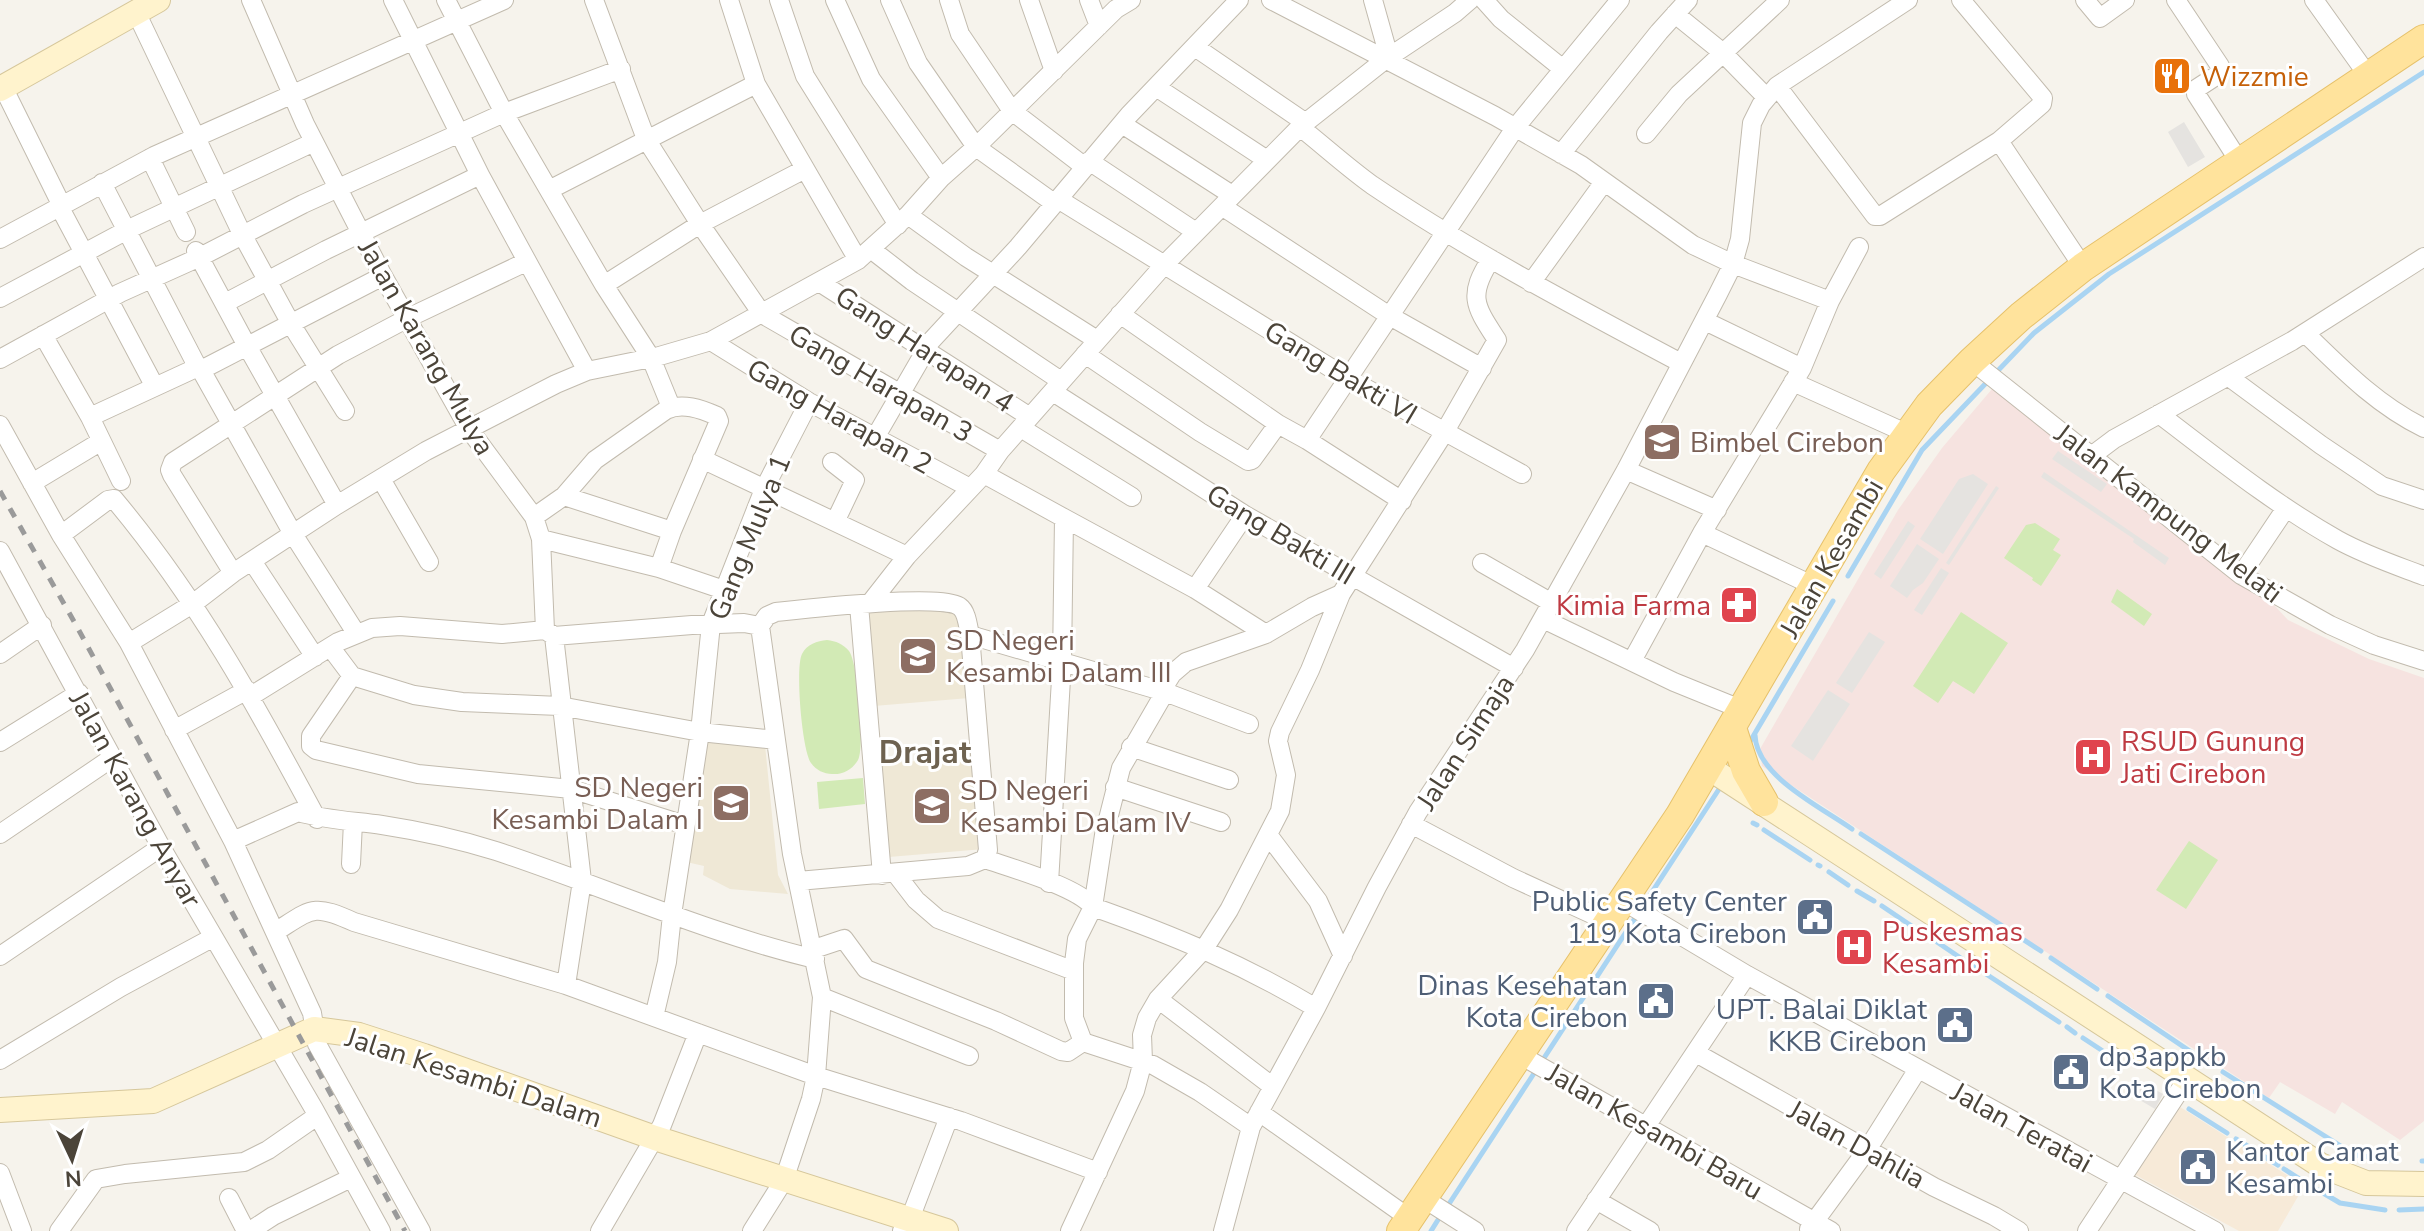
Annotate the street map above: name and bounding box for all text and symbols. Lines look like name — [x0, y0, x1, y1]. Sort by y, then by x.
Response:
restaurant icon: Wizzmie — [2151, 55, 2193, 97]
place label: Wizzmie — [2200, 58, 2309, 96]
street label: Jalan Karang Mulya — [348, 232, 503, 462]
street label: Gang Harapan 4 — [827, 278, 1021, 422]
street label: Gang Bakti VI — [1257, 312, 1424, 433]
street label: Gang Harapan 3 — [782, 316, 979, 452]
street label: Gang Harapan 2 — [740, 350, 939, 484]
street label: Jalan Kampung Melati — [2046, 415, 2290, 612]
school or university icon: Bimbel Cirebon — [1641, 421, 1683, 463]
place label: Bimbel Cirebon — [1690, 424, 1884, 462]
street label: Gang Mulya 1 — [699, 449, 800, 626]
street label: Jalan Kesambi — [1771, 472, 1893, 646]
street label: Gang Bakti III — [1199, 476, 1362, 594]
pharmacy icon: Kimia Farma — [1718, 584, 1760, 626]
place label: Kimia Farma — [1556, 587, 1711, 625]
place label: SD Negeri Kesambi Dalam III — [946, 622, 1172, 692]
school or university icon: SD Negeri Kesambi Dalam III — [897, 635, 939, 677]
street label: Jalan Simaja — [1407, 668, 1524, 818]
street label: Jalan Karang Anyar — [59, 684, 210, 914]
place label: RSUD Gunung Jati Cirebon — [2120, 723, 2305, 793]
district label: Drajat — [879, 731, 972, 774]
hospital icon: RSUD Gunung Jati Cirebon — [2072, 736, 2114, 778]
place label: SD Negeri Kesambi Dalam I — [492, 769, 703, 839]
place label: SD Negeri Kesambi Dalam IV — [960, 772, 1191, 842]
school or university icon: SD Negeri Kesambi Dalam I — [710, 782, 752, 824]
school or university icon: SD Negeri Kesambi Dalam IV — [911, 785, 953, 827]
place label: Public Safety Center 119 Kota Cirebon — [1532, 883, 1787, 953]
public building icon: Public Safety Center 119 Kota Cirebon — [1794, 896, 1836, 938]
place label: Puskesmas Kesambi — [1882, 913, 2023, 983]
hospital icon: Puskesmas Kesambi — [1833, 926, 1875, 968]
place label: Dinas Kesehatan Kota Cirebon — [1418, 967, 1628, 1037]
public building icon: Dinas Kesehatan Kota Cirebon — [1635, 980, 1677, 1022]
place label: UPT. Balai Diklat KKB Cirebon — [1716, 991, 1927, 1061]
public building icon: UPT. Balai Diklat KKB Cirebon — [1934, 1004, 1976, 1046]
street label: Jalan Kesambi Dalam — [340, 1018, 607, 1137]
place label: dp3appkb Kota Cirebon — [2099, 1038, 2261, 1108]
public building icon: dp3appkb Kota Cirebon — [2050, 1051, 2092, 1093]
street label: Jalan Kesambi Baru — [1538, 1054, 1770, 1209]
street label: Jalan Teratai — [1943, 1073, 2099, 1182]
street label: Jalan Dahlia — [1780, 1091, 1932, 1198]
north arrow — [32, 1119, 112, 1199]
place label: Kantor Camat Kesambi — [2226, 1133, 2399, 1203]
public building icon: Kantor Camat Kesambi — [2177, 1146, 2219, 1188]
text: N — [64, 1162, 83, 1193]

